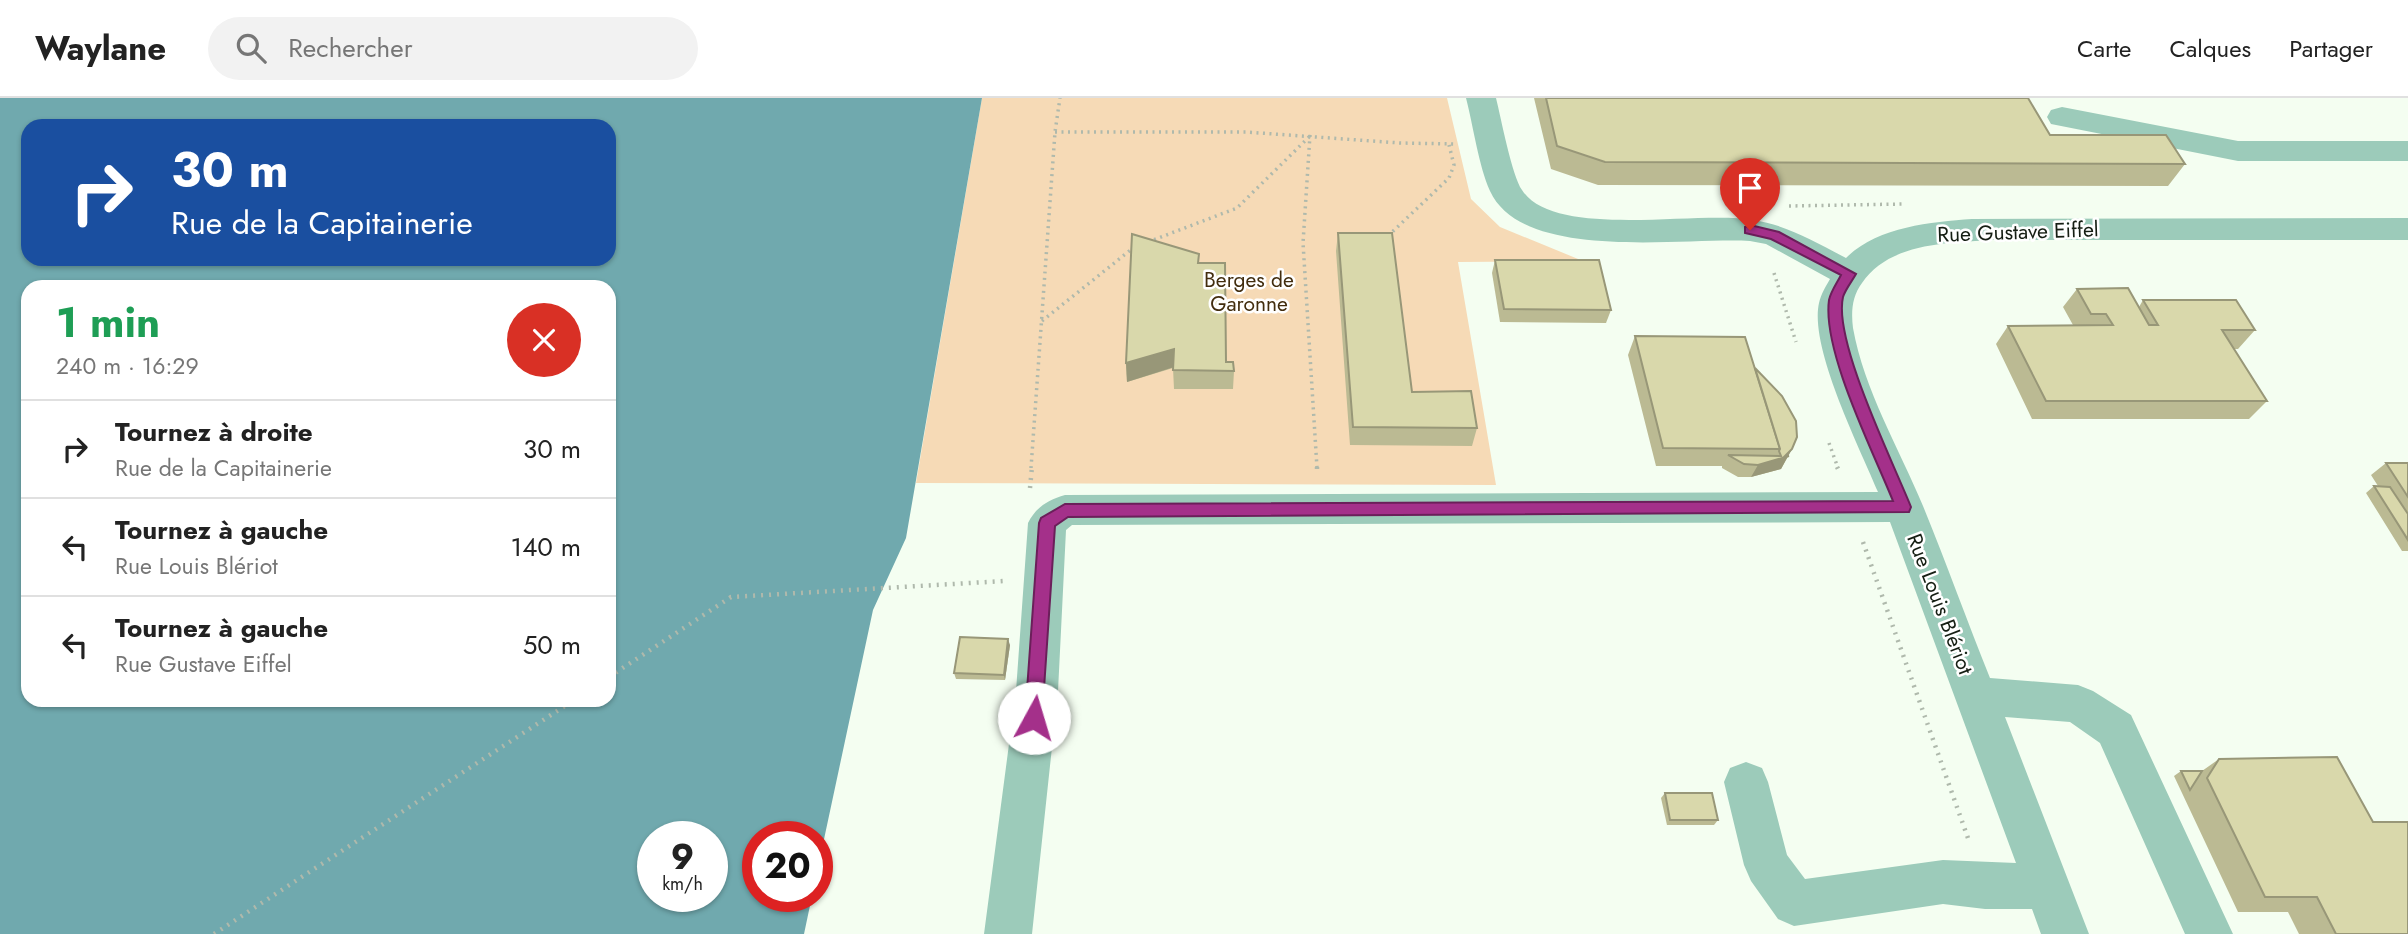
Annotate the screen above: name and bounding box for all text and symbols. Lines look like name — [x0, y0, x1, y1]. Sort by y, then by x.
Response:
search box — [208, 17, 698, 80]
text: Waylane — [35, 25, 166, 72]
icon: search — [232, 29, 270, 67]
text: Rechercher — [288, 29, 413, 67]
text: Carte — [2077, 31, 2131, 66]
text: Calques — [2169, 31, 2251, 66]
text: Partager — [2289, 31, 2373, 66]
text: 30 m — [171, 135, 289, 205]
icon: right — [56, 147, 147, 238]
pin — [1720, 158, 1780, 230]
icon: arrive — [1731, 169, 1769, 207]
text: Rue de la Capitainerie — [171, 200, 473, 246]
street label: Rue Gustave Eiffel — [1937, 214, 2099, 250]
park label: Berges de Garonne — [1204, 265, 1294, 319]
text: 1 min — [56, 292, 160, 353]
button: close — [507, 303, 581, 377]
text: 240 m · 16:29 — [56, 349, 199, 383]
text: Tournez à droite — [115, 413, 313, 451]
icon: right — [56, 430, 94, 468]
text: 30 m — [523, 430, 581, 468]
text: Rue de la Capitainerie — [115, 451, 332, 485]
text: Tournez à gauche — [115, 511, 328, 549]
icon: left — [56, 528, 94, 566]
text: 140 m — [510, 528, 581, 566]
street label: Rue Louis Blériot — [1899, 529, 1981, 679]
text: Rue Louis Blériot — [115, 549, 278, 583]
text: Tournez à gauche — [115, 609, 328, 647]
icon: left — [56, 626, 94, 664]
text: 50 m — [523, 626, 581, 664]
text: Rue Gustave Eiffel — [115, 647, 292, 681]
position arrow — [997, 681, 1071, 755]
speed limit sign: 20 — [742, 821, 833, 912]
text: 9 — [671, 832, 694, 882]
text: km/h — [662, 871, 703, 897]

